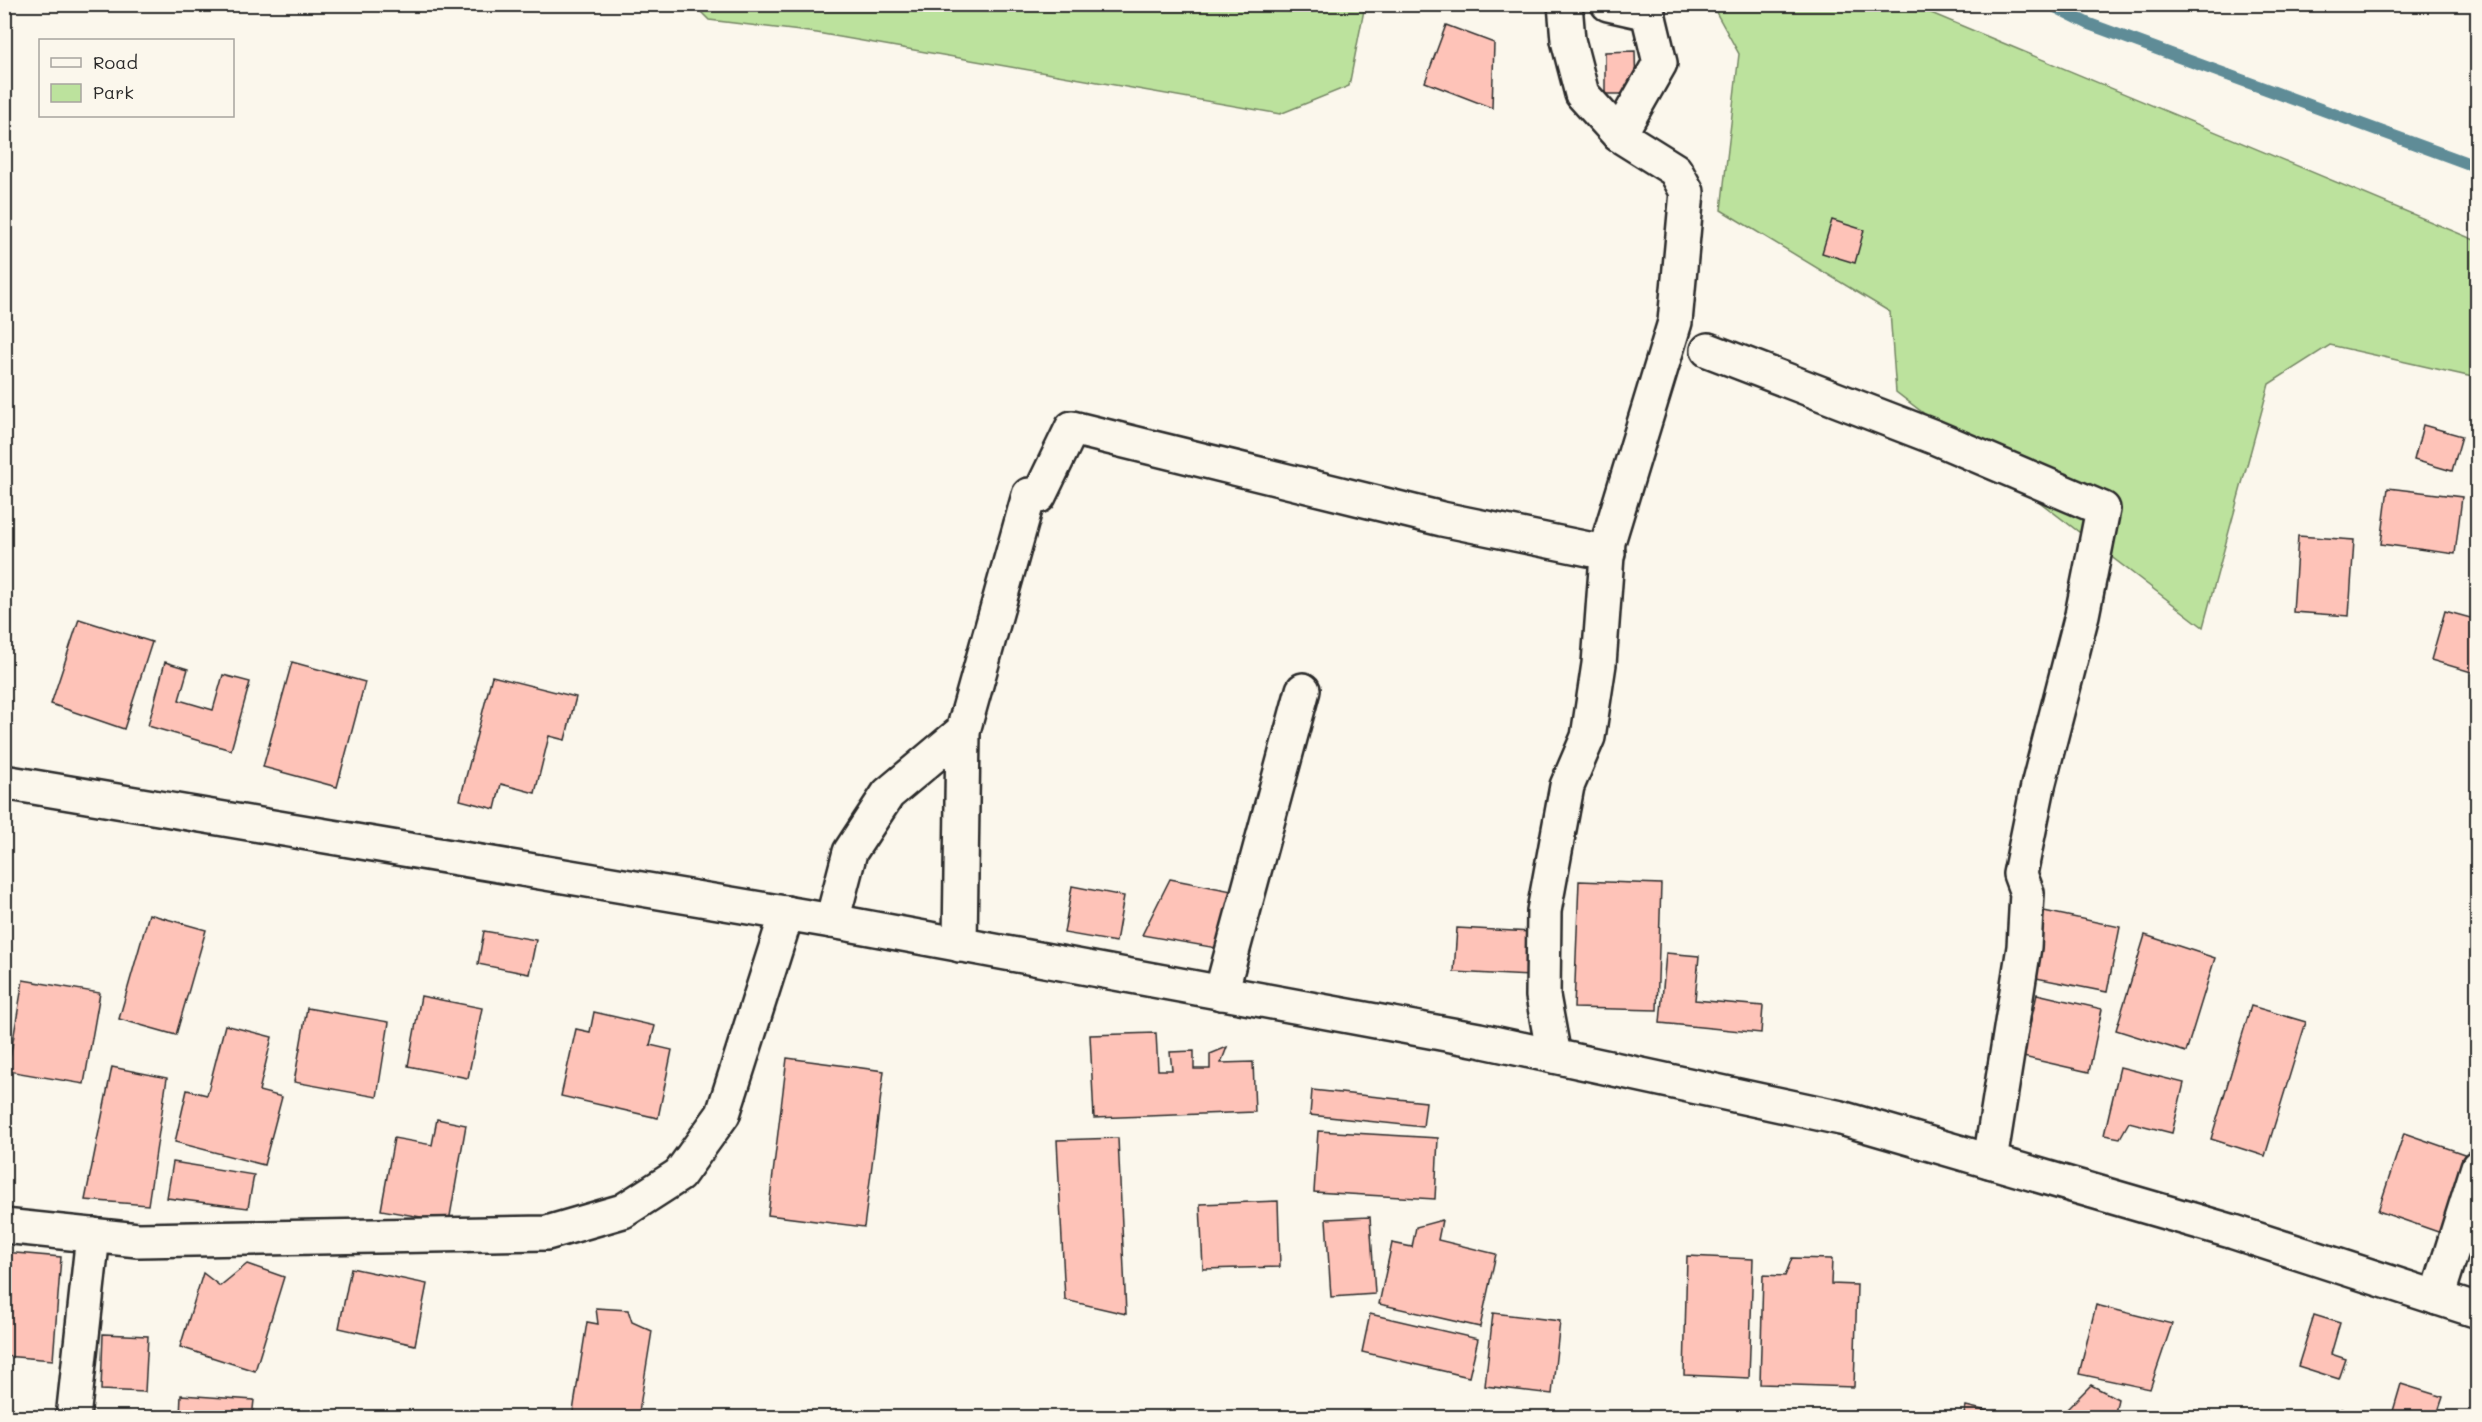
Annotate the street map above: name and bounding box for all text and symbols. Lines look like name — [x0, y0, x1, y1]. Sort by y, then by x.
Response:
legend — [39, 39, 234, 117]
text: Road — [93, 50, 138, 74]
text: Park — [93, 80, 134, 104]

